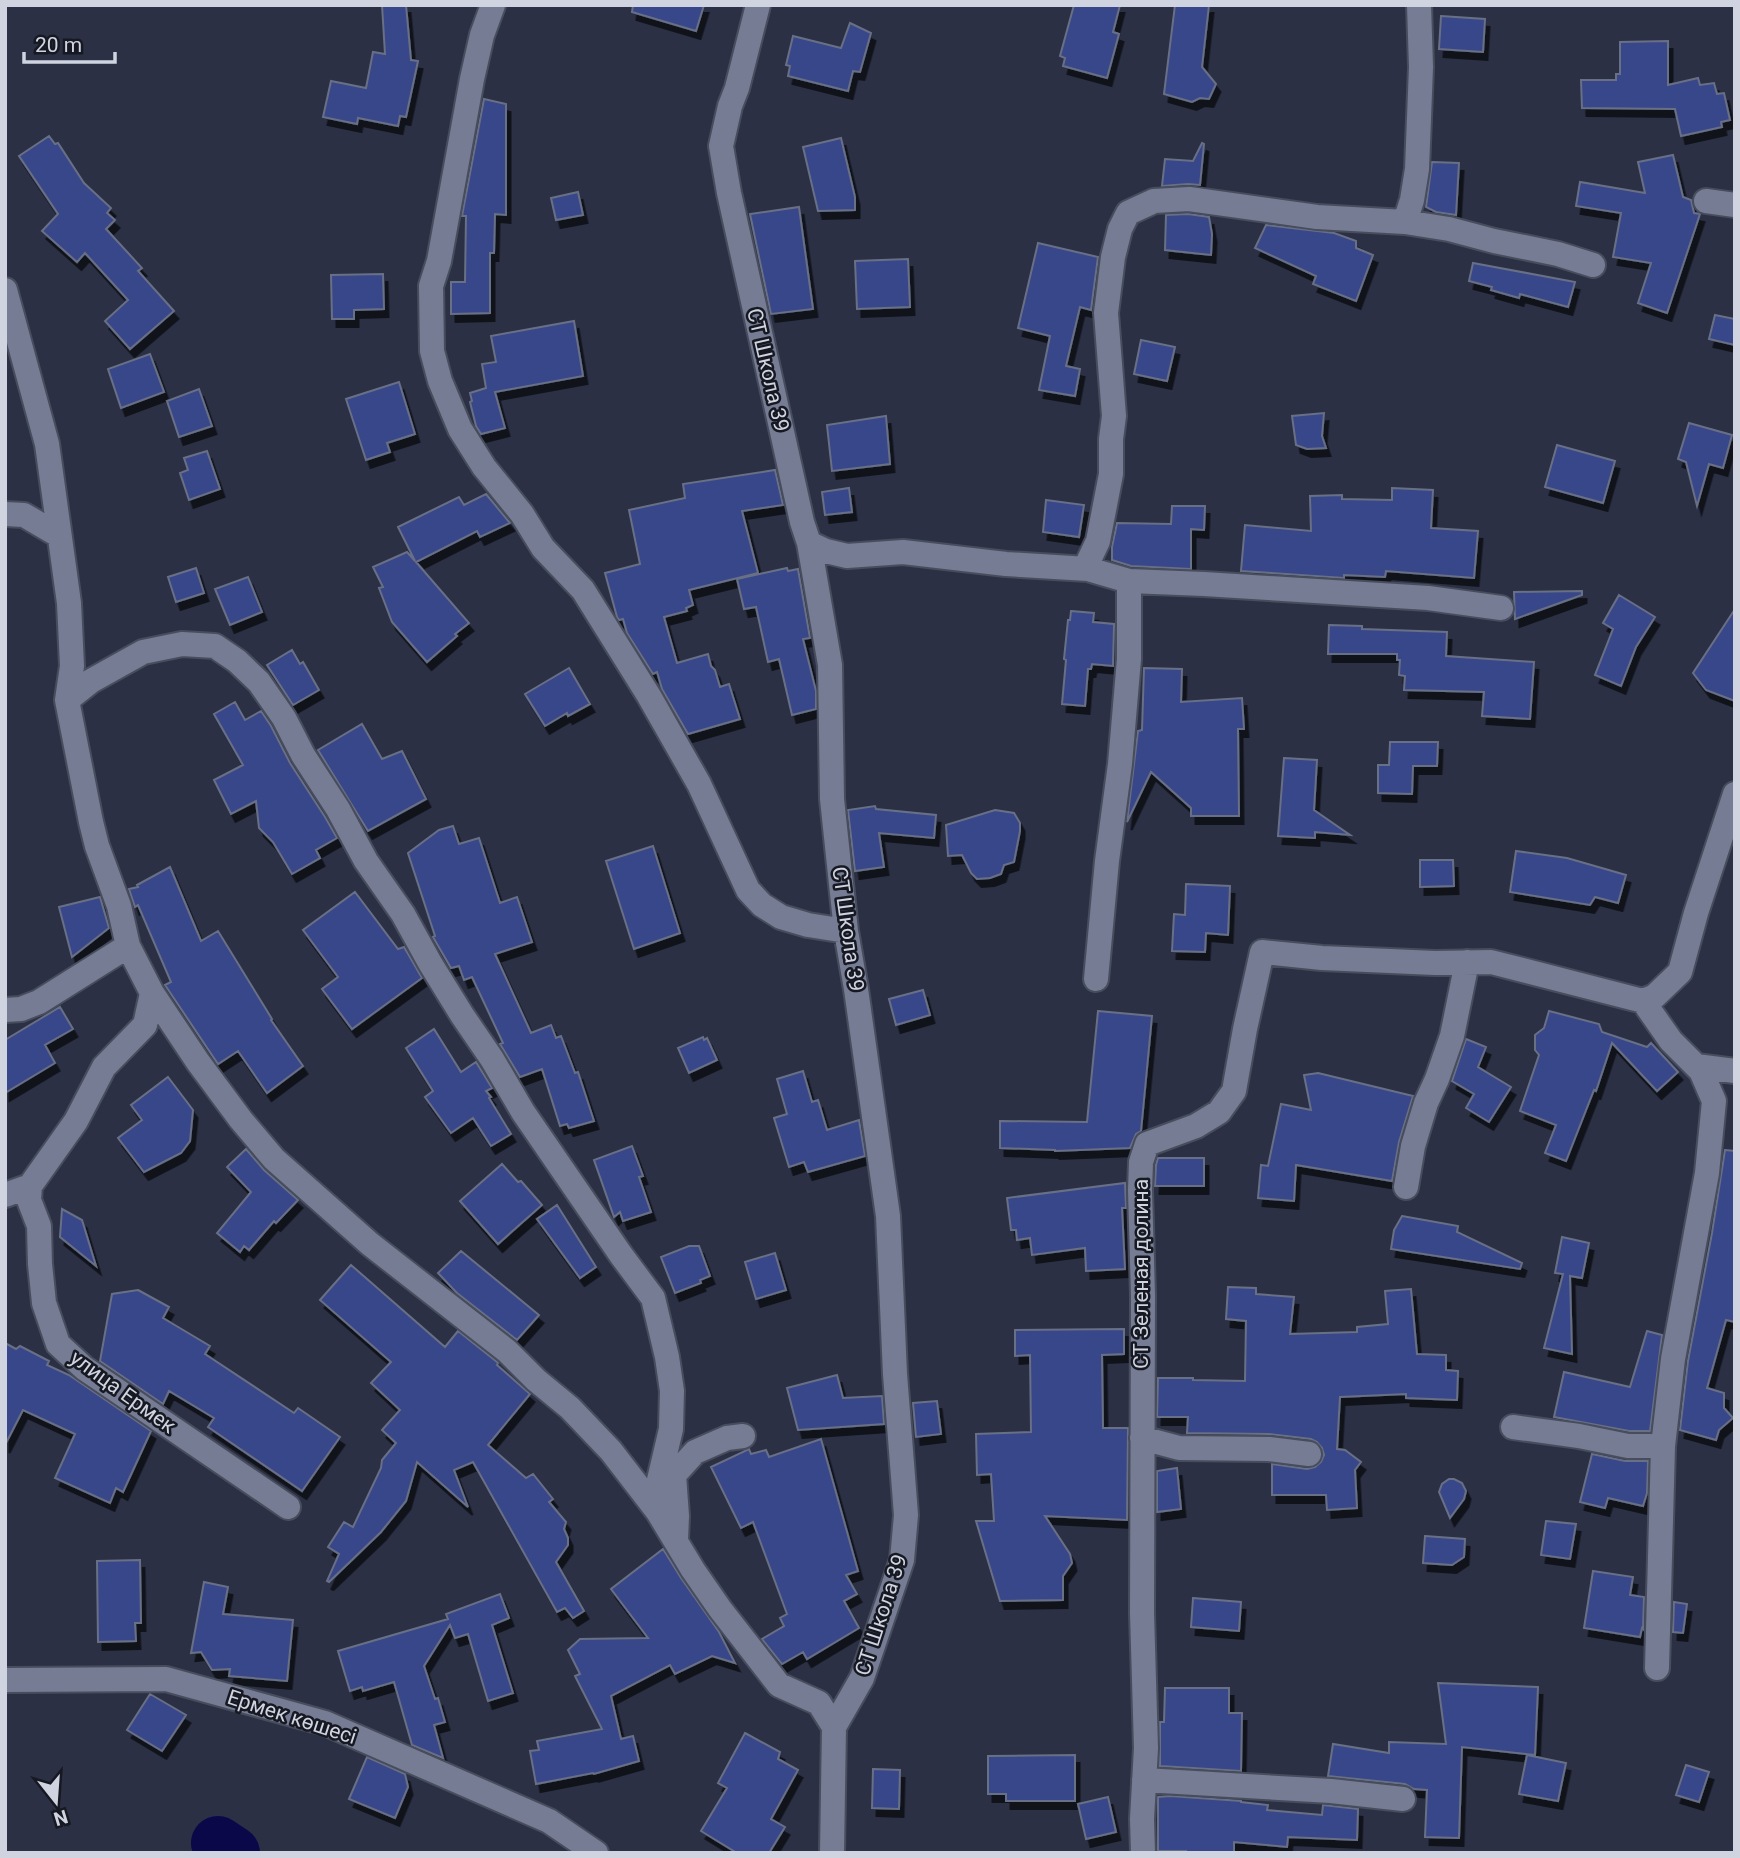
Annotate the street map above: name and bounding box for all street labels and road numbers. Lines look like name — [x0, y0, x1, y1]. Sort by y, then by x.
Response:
street label: СТ Школа 39 — [742, 306, 794, 434]
street label: СТ Школа 39 — [827, 865, 869, 993]
street label: СТ Зеленая долина — [1129, 1179, 1153, 1369]
street label: улица Ермек — [66, 1346, 181, 1439]
street label: СТ Школа 39 — [850, 1551, 912, 1679]
street label: Ермек көшесі — [224, 1685, 360, 1749]

